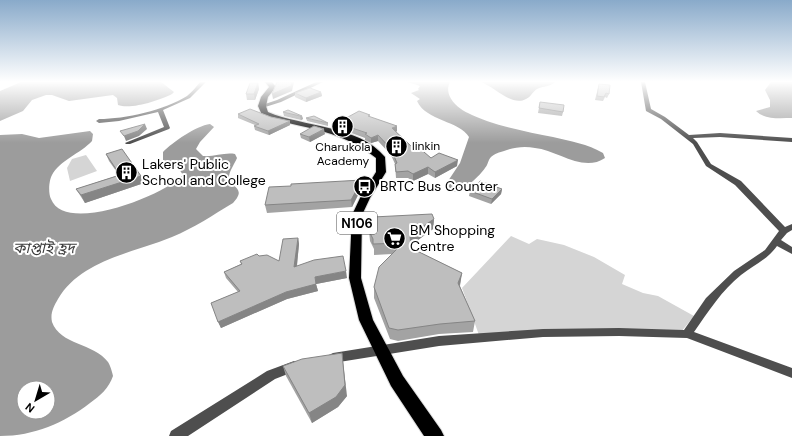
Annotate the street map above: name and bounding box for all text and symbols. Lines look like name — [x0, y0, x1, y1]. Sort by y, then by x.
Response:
building icon: Charukola Academy — [330, 113, 356, 139]
building icon: linkin — [383, 133, 409, 159]
place label: linkin — [412, 138, 440, 154]
place label: Charukola Academy — [315, 139, 371, 169]
place label: Lakers' Public School and College — [142, 155, 266, 189]
building icon: Lakers' Public School and College — [113, 159, 139, 185]
bus stop icon: BRTC Bus Counter — [352, 173, 378, 199]
place label: BRTC Bus Counter — [380, 177, 498, 195]
road number: N106 — [337, 212, 377, 234]
place label: BM Shopping Centre — [410, 221, 495, 255]
supermarket icon: BM Shopping Centre — [382, 225, 408, 251]
water label: কাপ্তাই হ্রদ — [13, 238, 77, 258]
north arrow — [16, 380, 56, 420]
text: N — [22, 400, 37, 416]

